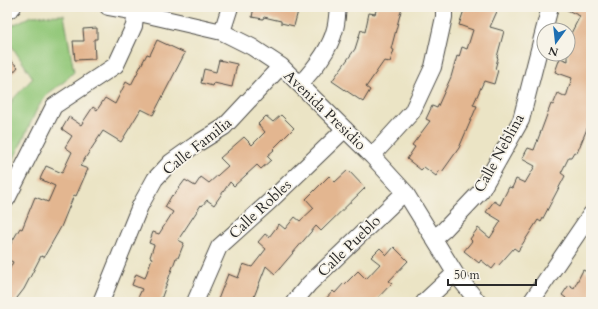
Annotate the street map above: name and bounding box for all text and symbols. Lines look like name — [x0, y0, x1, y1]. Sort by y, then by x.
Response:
north arrow — [536, 22, 576, 62]
text: N — [547, 43, 560, 60]
street label: Avenida Presidio — [280, 66, 370, 154]
street label: Calle Neblina — [469, 110, 529, 196]
street label: Calle Familia — [158, 112, 236, 179]
street label: Calle Robles — [224, 175, 296, 243]
street label: Calle Pueblo — [313, 211, 385, 281]
scale bar — [448, 261, 536, 287]
text: 50 m — [454, 267, 481, 283]

